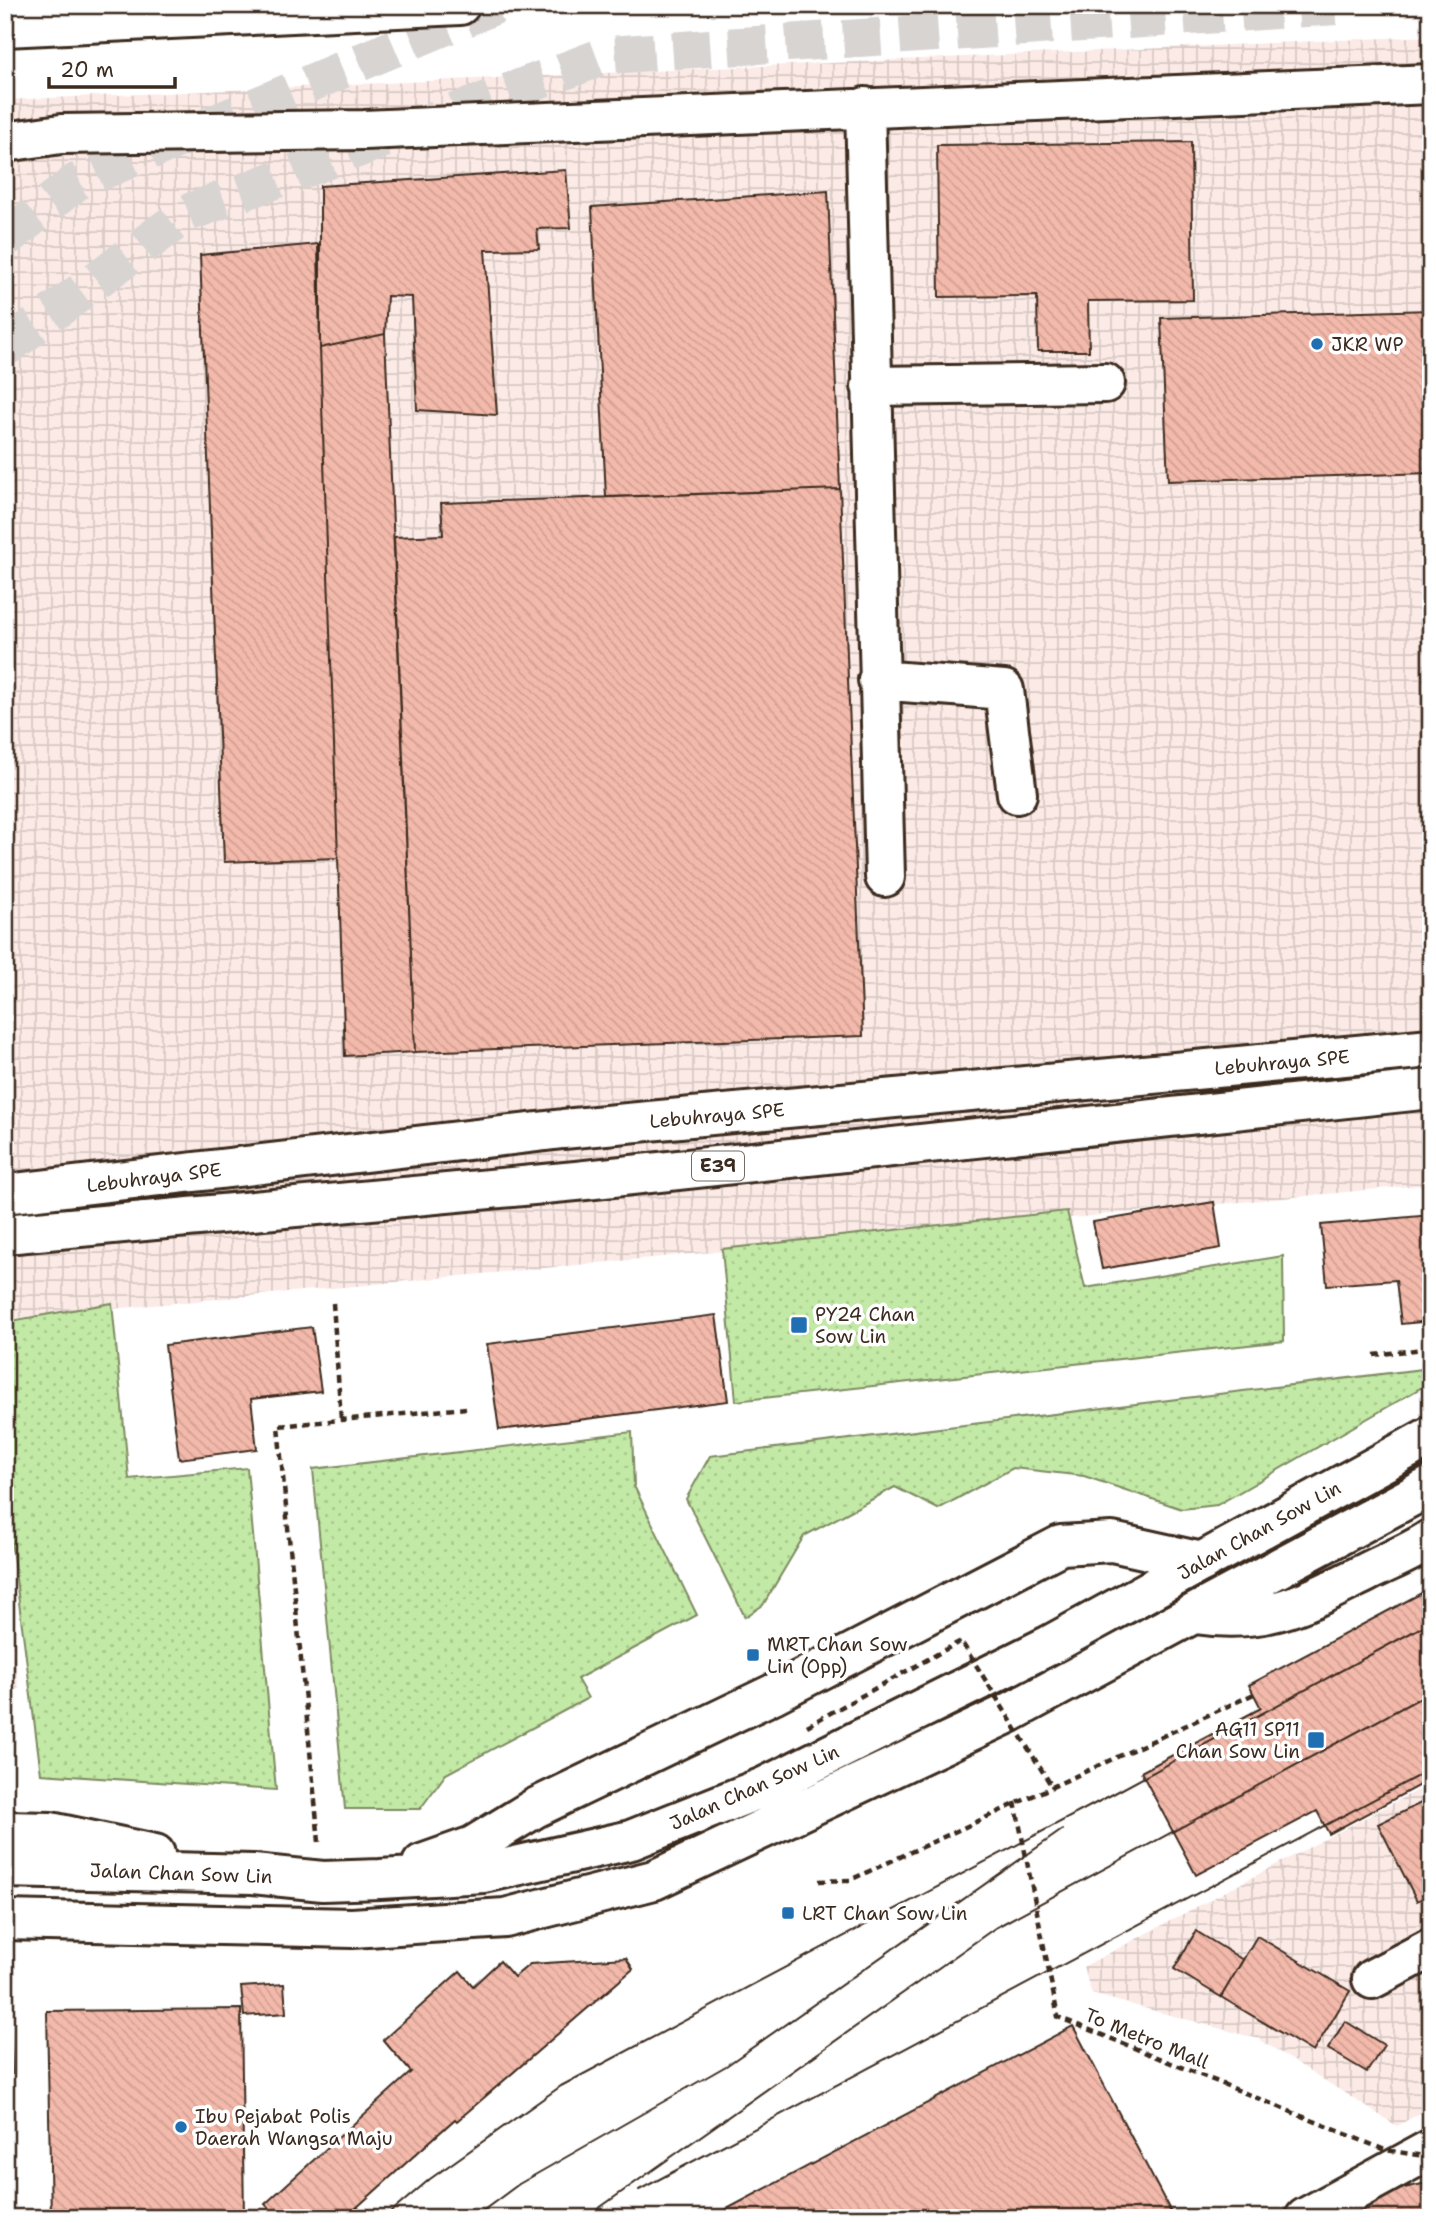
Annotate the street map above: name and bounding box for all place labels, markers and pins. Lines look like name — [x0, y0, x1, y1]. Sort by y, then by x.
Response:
place label: JKR WP — [1331, 332, 1404, 357]
marker: JKR WP — [1309, 336, 1325, 352]
place label: PY24 Chan Sow Lin — [815, 1302, 915, 1349]
marker: PY24 Chan Sow Lin — [789, 1315, 809, 1335]
place label: MRT Chan Sow Lin (Opp) — [767, 1632, 907, 1679]
marker: MRT Chan Sow Lin (Opp) — [745, 1647, 761, 1663]
place label: AG11 SP11 Chan Sow Lin — [1176, 1717, 1300, 1764]
marker: AG11 SP11 Chan Sow Lin — [1306, 1730, 1326, 1750]
place label: LRT Chan Sow Lin — [802, 1901, 967, 1926]
marker: LRT Chan Sow Lin — [780, 1905, 796, 1921]
place label: Ibu Pejabat Polis Daerah Wangsa Maju — [195, 2104, 393, 2151]
marker: Ibu Pejabat Polis Daerah Wangsa Maju — [173, 2119, 189, 2135]

